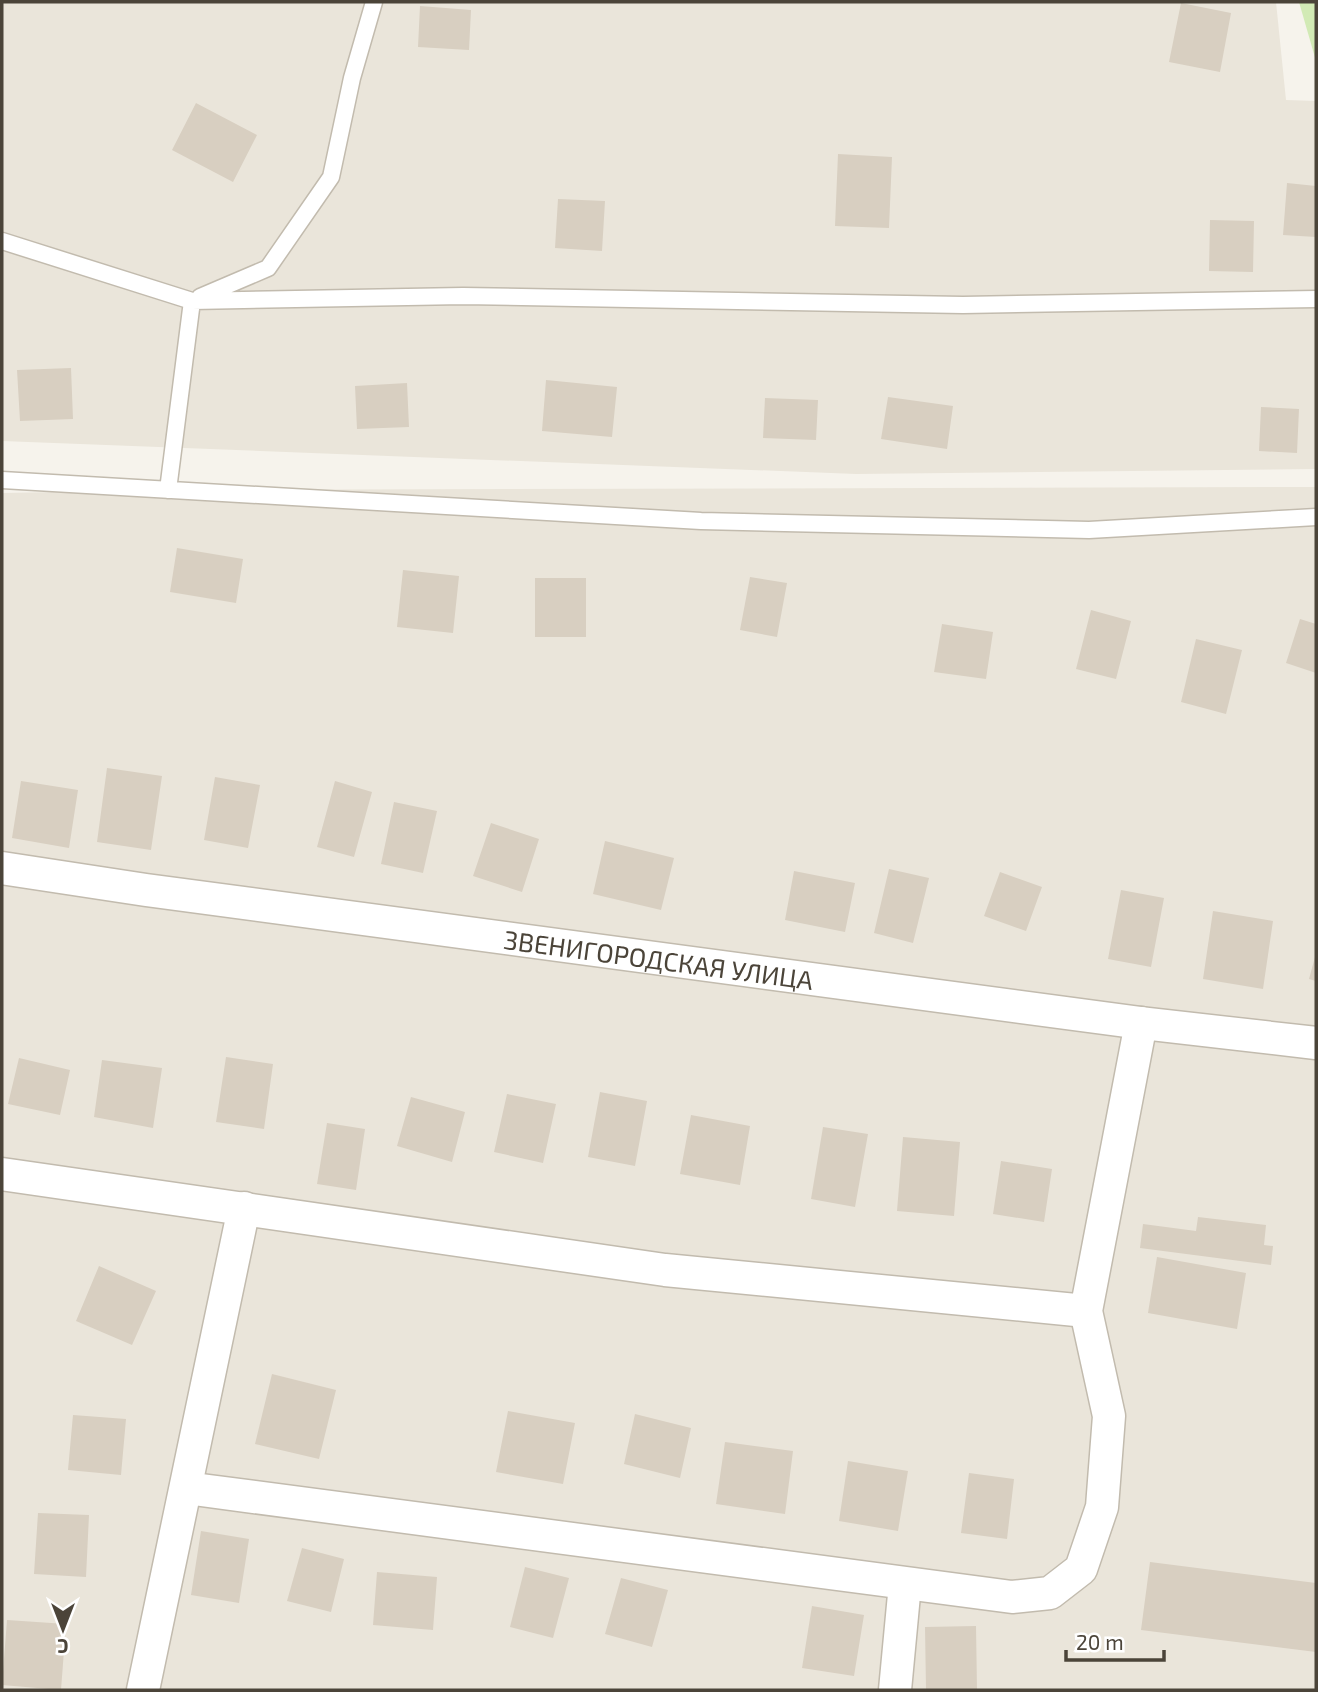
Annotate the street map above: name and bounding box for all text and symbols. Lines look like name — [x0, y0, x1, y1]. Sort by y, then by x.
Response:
street label: ЗВЕНИГОРОДСКАЯ УЛИЦА — [502, 923, 815, 995]
north arrow — [28, 1594, 98, 1664]
scale bar — [1066, 1618, 1164, 1662]
text: 20 m — [1076, 1629, 1124, 1654]
text: С — [57, 1635, 69, 1658]

